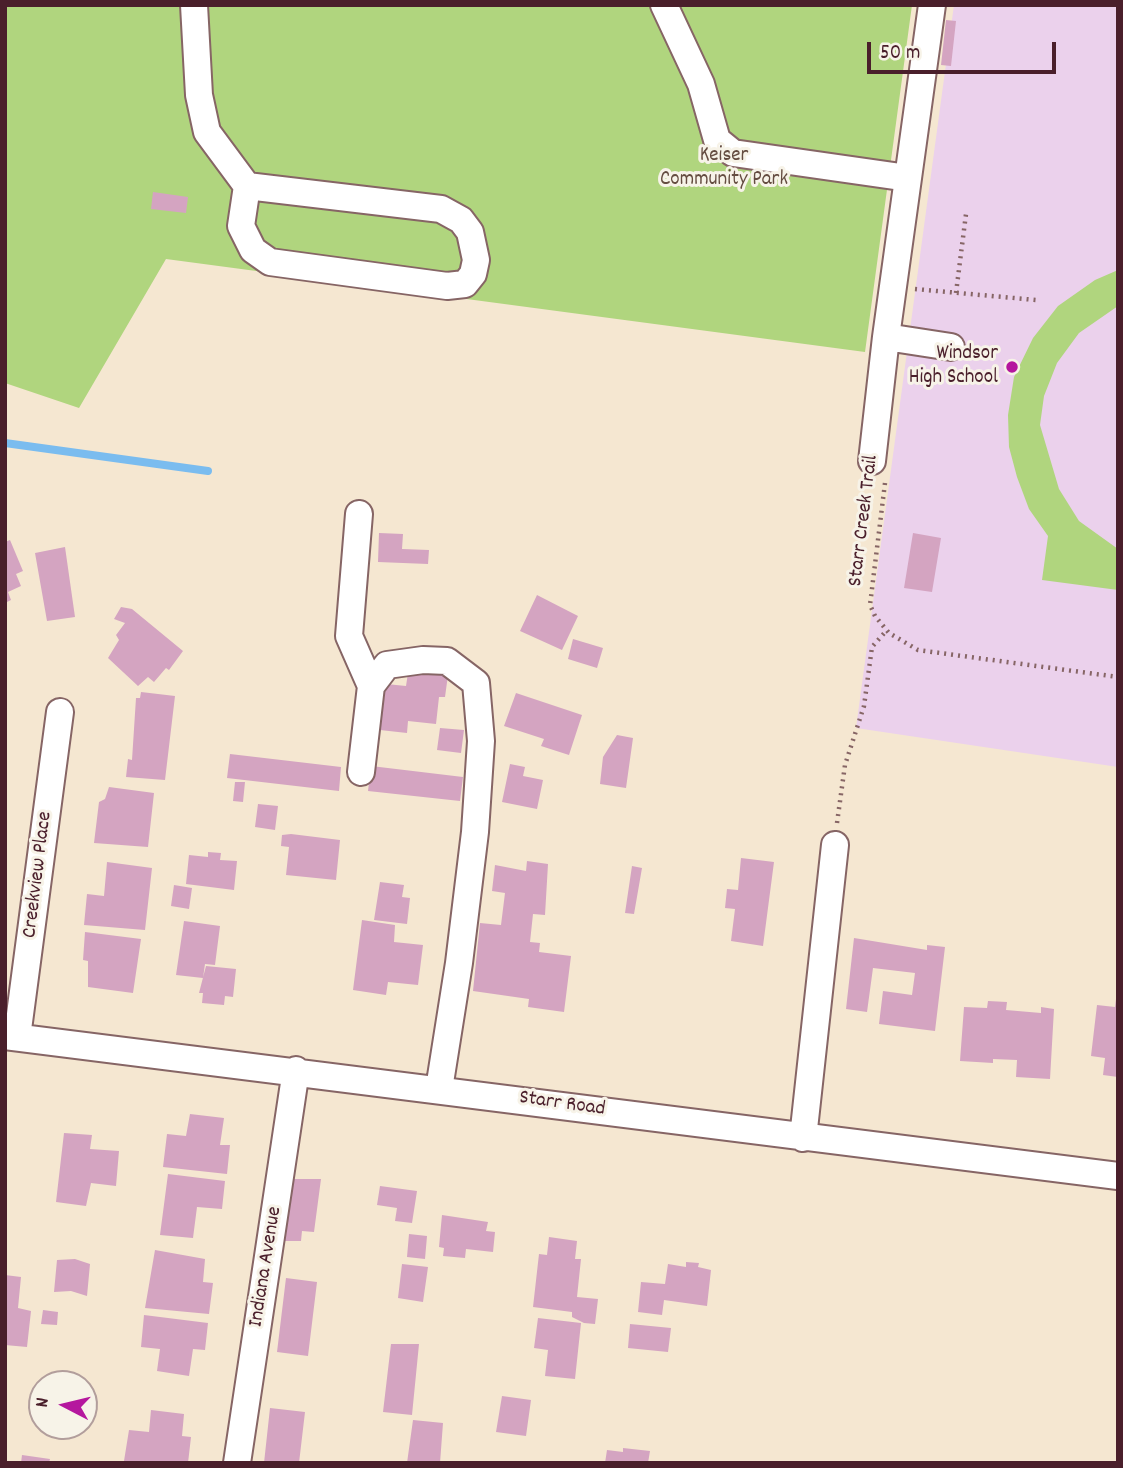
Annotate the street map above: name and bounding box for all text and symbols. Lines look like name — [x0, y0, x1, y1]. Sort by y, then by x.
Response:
scale bar — [871, 28, 1060, 72]
text: 50 m — [880, 39, 920, 69]
park label: Keiser Community Park — [660, 144, 788, 194]
place label: Windsor High School — [909, 342, 998, 392]
marker: Windsor High School — [1004, 359, 1020, 375]
street label: Starr Creek Trail — [844, 454, 886, 588]
street label: Creekview Place — [19, 810, 59, 940]
street label: Starr Road — [517, 1087, 607, 1123]
street label: Indiana Avenue — [245, 1205, 289, 1329]
north arrow — [28, 1370, 98, 1440]
text: N — [30, 1396, 58, 1409]

